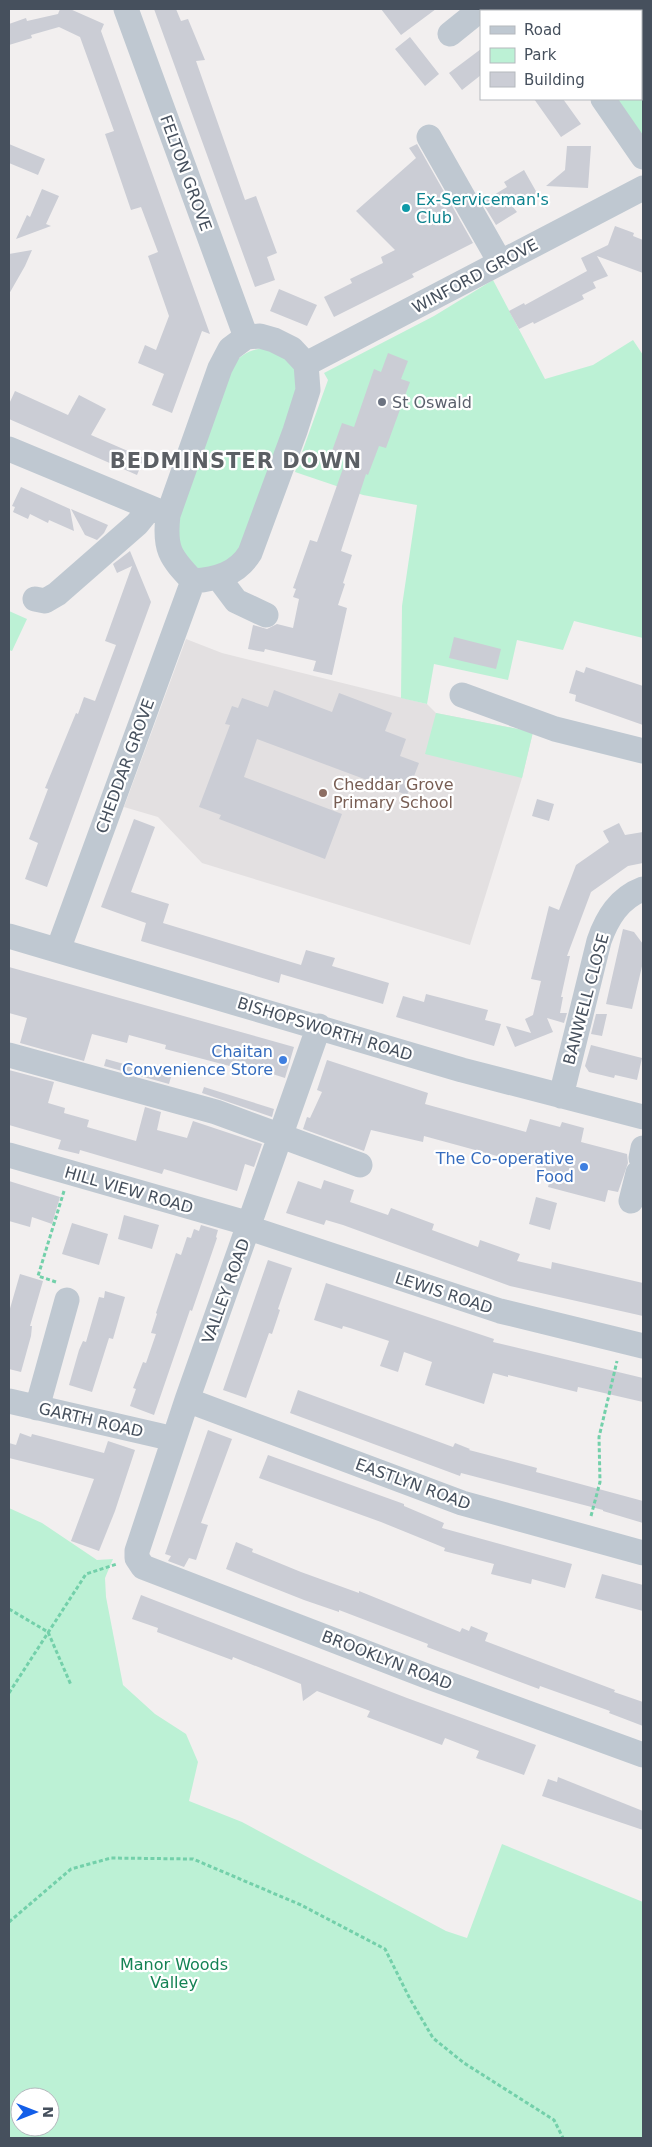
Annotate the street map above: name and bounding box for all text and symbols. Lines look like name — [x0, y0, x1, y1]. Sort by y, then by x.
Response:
legend — [480, 10, 642, 100]
text: Road — [524, 21, 562, 39]
text: Park — [524, 46, 557, 64]
text: Building — [524, 71, 585, 89]
street label: FELTON GROVE — [156, 112, 216, 234]
place label: Ex-Serviceman's Club — [416, 190, 549, 227]
marker: Ex-Serviceman's Club — [400, 202, 412, 214]
street label: WINFORD GROVE — [409, 235, 541, 317]
place label: St Oswald — [392, 393, 472, 412]
marker: St Oswald — [376, 396, 388, 408]
district label: BEDMINSTER DOWN — [110, 449, 362, 473]
street label: CHEDDAR GROVE — [92, 696, 158, 836]
place label: Cheddar Grove Primary School — [333, 775, 454, 812]
marker: Cheddar Grove Primary School — [317, 787, 329, 799]
street label: BANWELL CLOSE — [559, 931, 613, 1067]
street label: BISHOPSWORTH ROAD — [235, 993, 415, 1065]
place label: Chaitan Convenience Store — [122, 1042, 273, 1079]
marker: Chaitan Convenience Store — [277, 1054, 289, 1066]
place label: The Co-operative Food — [435, 1149, 574, 1186]
marker: The Co-operative Food — [578, 1161, 590, 1173]
street label: HILL VIEW ROAD — [62, 1163, 196, 1217]
street label: VALLEY ROAD — [198, 1236, 254, 1346]
street label: LEWIS ROAD — [393, 1268, 495, 1318]
street label: GARTH ROAD — [37, 1399, 145, 1441]
street label: EASTLYN ROAD — [353, 1454, 473, 1514]
street label: BROOKLYN ROAD — [319, 1626, 455, 1694]
park label: Manor Woods Valley — [120, 1955, 228, 1992]
north arrow — [10, 2087, 60, 2137]
text: N — [40, 2106, 56, 2118]

